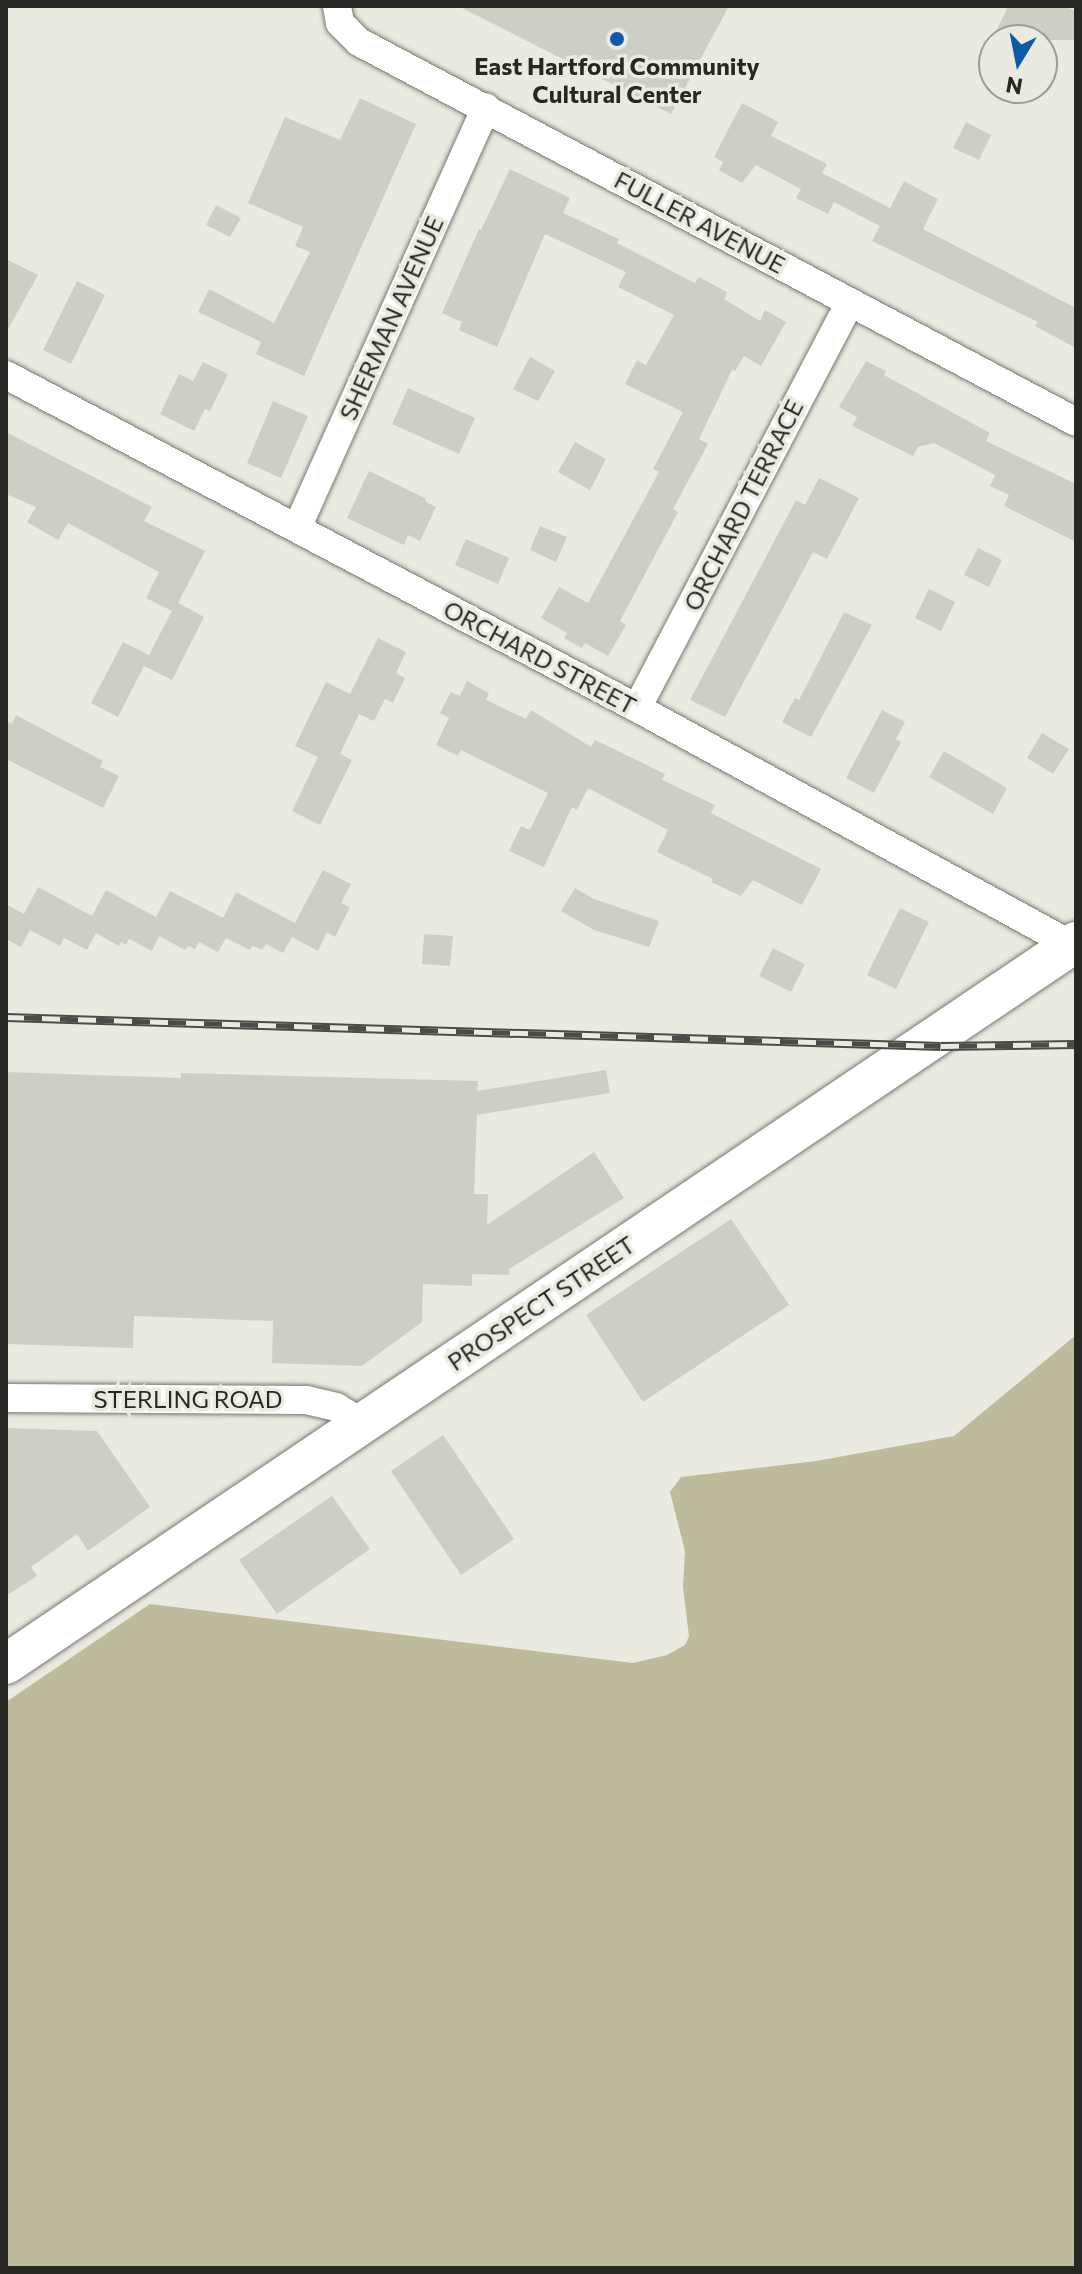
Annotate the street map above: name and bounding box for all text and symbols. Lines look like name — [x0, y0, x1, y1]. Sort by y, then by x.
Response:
north arrow — [978, 24, 1058, 104]
marker: East Hartford Community Cultural Center — [608, 30, 626, 48]
place label: East Hartford Community Cultural Center — [474, 52, 760, 108]
text: N — [1004, 71, 1025, 101]
street label: FULLER AVENUE — [610, 165, 790, 279]
street label: SHERMAN AVENUE — [333, 212, 449, 424]
street label: ORCHARD TERRACE — [677, 395, 809, 615]
street label: ORCHARD STREET — [439, 594, 641, 720]
street label: PROSPECT STREET — [442, 1230, 640, 1376]
street label: STERLING ROAD — [93, 1385, 283, 1413]

